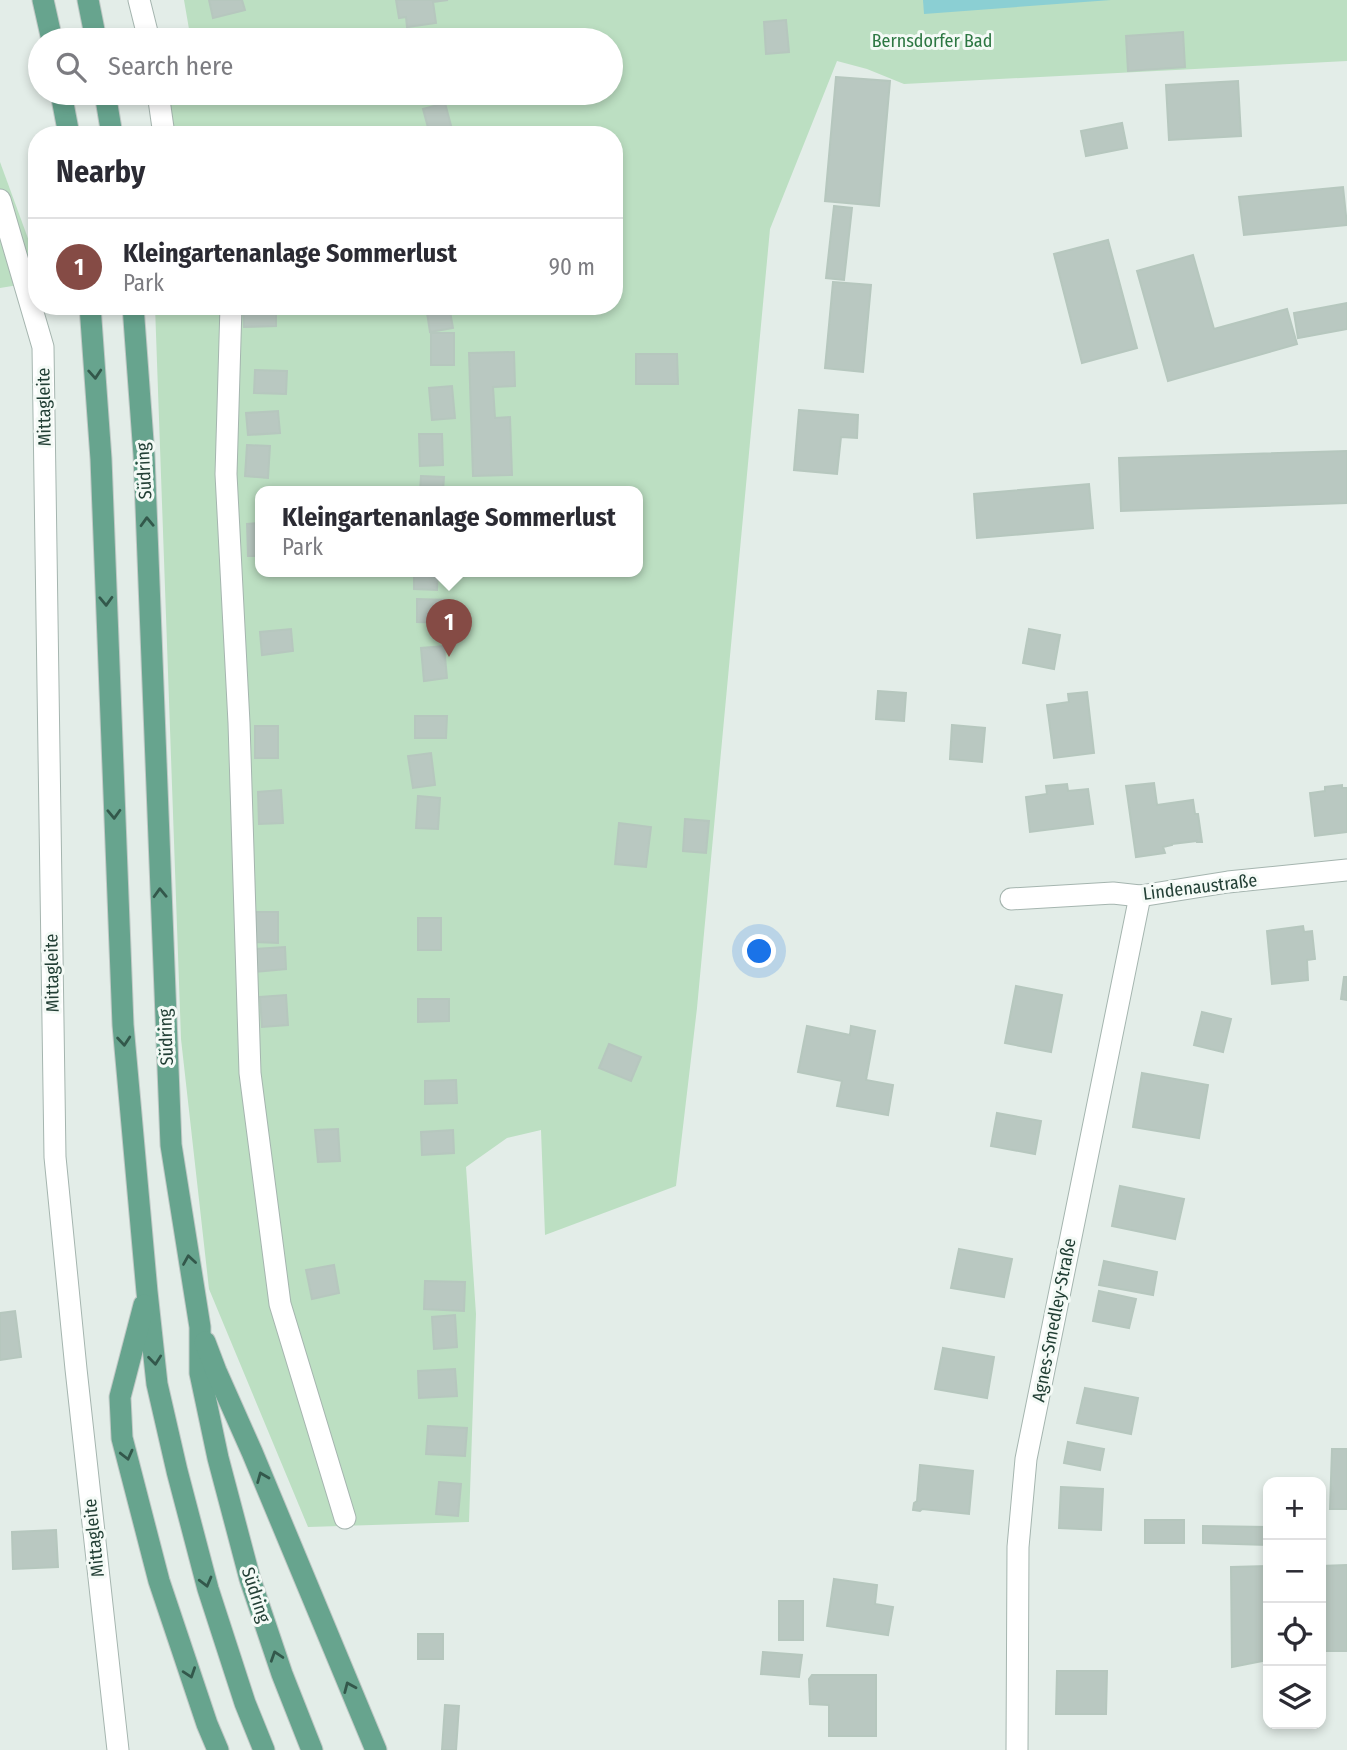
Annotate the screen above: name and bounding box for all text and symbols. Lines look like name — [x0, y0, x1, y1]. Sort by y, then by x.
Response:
search box — [28, 28, 623, 105]
park label: Bernsdorfer Bad — [872, 30, 992, 52]
icon: search — [52, 48, 90, 86]
text: Search here — [108, 51, 233, 82]
text: Nearby — [56, 154, 145, 190]
text: Kleingartenanlage Sommerlust — [123, 238, 457, 269]
text: 1 — [74, 253, 84, 281]
text: 90 m — [549, 253, 595, 281]
text: Park — [123, 269, 164, 297]
street label: Mittagleite — [32, 367, 56, 447]
one-way arrow — [88, 369, 103, 380]
street label: Südring — [132, 442, 156, 500]
popup — [255, 486, 643, 577]
text: Kleingartenanlage Sommerlust — [282, 502, 616, 533]
one-way arrow — [139, 517, 154, 528]
text: Park — [282, 533, 323, 561]
one-way arrow — [99, 596, 114, 607]
pin: 1 — [426, 599, 472, 657]
one-way arrow — [106, 809, 121, 820]
street label: Lindenaustraße — [1142, 869, 1258, 905]
one-way arrow — [153, 887, 168, 898]
street label: Mittagleite — [40, 933, 64, 1013]
your location — [742, 934, 776, 968]
street label: Südring — [154, 1008, 178, 1066]
one-way arrow — [117, 1035, 132, 1047]
street label: Agnes-Smedley-Straße — [1027, 1236, 1081, 1404]
one-way arrow — [182, 1254, 197, 1265]
one-way arrow — [147, 1354, 162, 1366]
one-way arrow — [119, 1449, 133, 1461]
one-way arrow — [256, 1472, 270, 1484]
map controls — [1263, 1477, 1326, 1729]
button: + — [1263, 1477, 1326, 1540]
street label: Mittagleite — [79, 1498, 109, 1578]
button: − — [1263, 1540, 1326, 1603]
street label: Südring — [237, 1565, 275, 1626]
one-way arrow — [198, 1575, 212, 1587]
button: locate — [1263, 1603, 1326, 1666]
one-way arrow — [270, 1651, 284, 1663]
button: layers — [1263, 1666, 1326, 1729]
one-way arrow — [182, 1667, 196, 1679]
one-way arrow — [344, 1682, 358, 1694]

